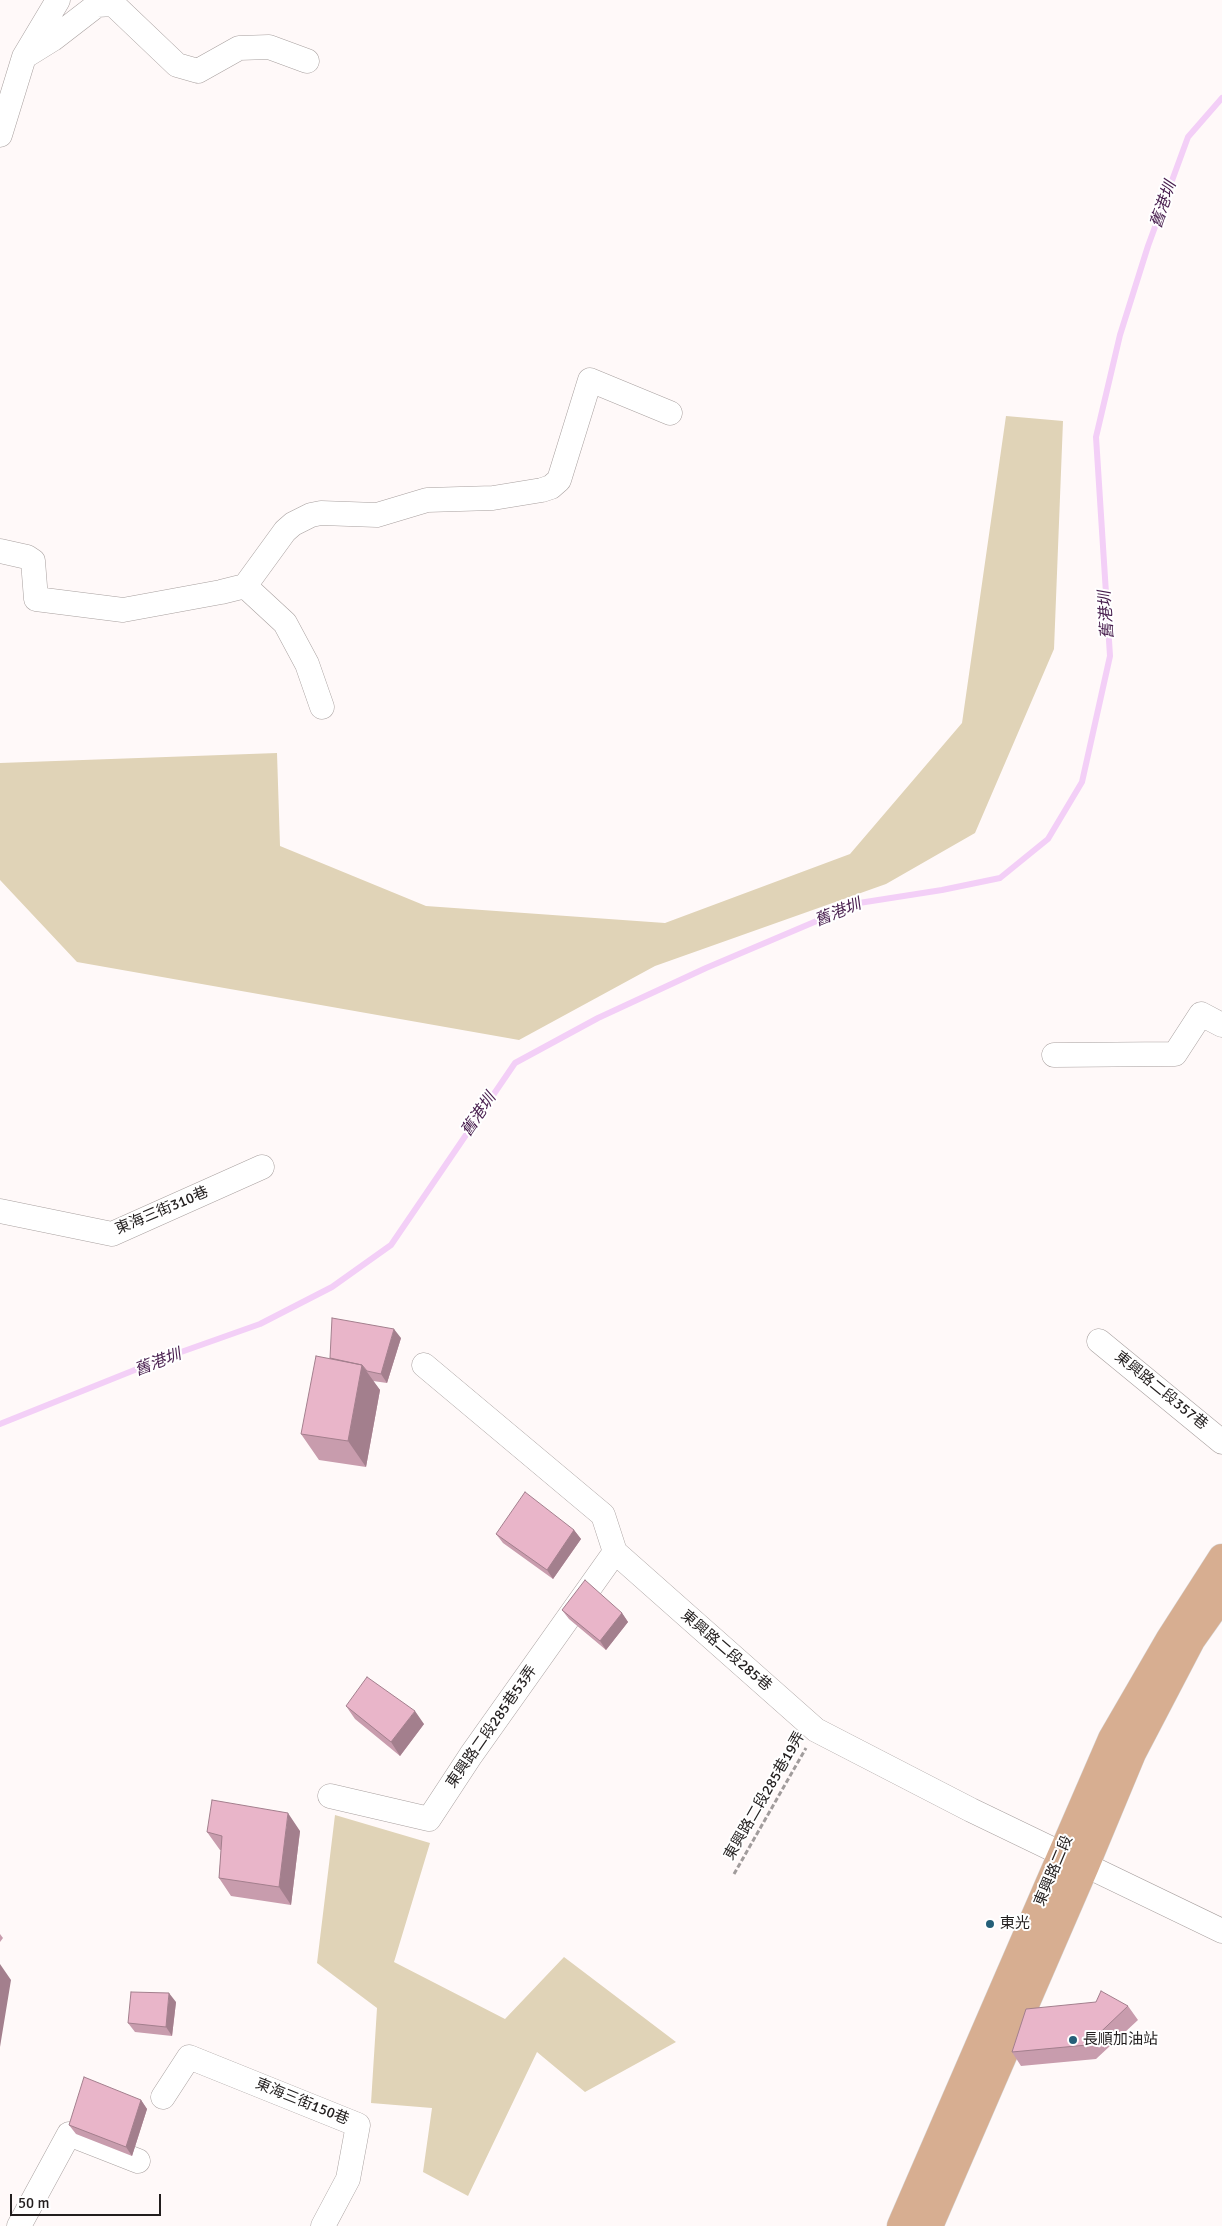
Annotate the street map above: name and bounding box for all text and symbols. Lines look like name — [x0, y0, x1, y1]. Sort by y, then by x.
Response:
water label: 舊港圳 — [1147, 179, 1181, 231]
water label: 舊港圳 — [1096, 590, 1118, 640]
water label: 舊港圳 — [812, 895, 864, 931]
water label: 舊港圳 — [458, 1090, 500, 1140]
street label: 東海三街310巷 — [113, 1183, 211, 1239]
water label: 舊港圳 — [132, 1345, 184, 1381]
street label: 東興路二段357巷 — [1111, 1348, 1211, 1434]
street label: 東興路二段285巷 — [677, 1607, 775, 1695]
street label: 東興路二段285巷53弄 — [443, 1662, 541, 1792]
street label: 東興路二段285巷19弄 — [721, 1728, 809, 1864]
street label: 東興路二段 — [1031, 1833, 1077, 1909]
place label: 東光 — [1000, 1915, 1030, 1933]
marker: 東光 — [984, 1918, 996, 1930]
place label: 長順加油站 — [1083, 2031, 1158, 2049]
marker: 長順加油站 — [1067, 2034, 1079, 2046]
street label: 東海三街150巷 — [253, 2075, 351, 2129]
scale bar — [12, 2184, 164, 2216]
text: 50 m — [18, 2194, 49, 2212]

